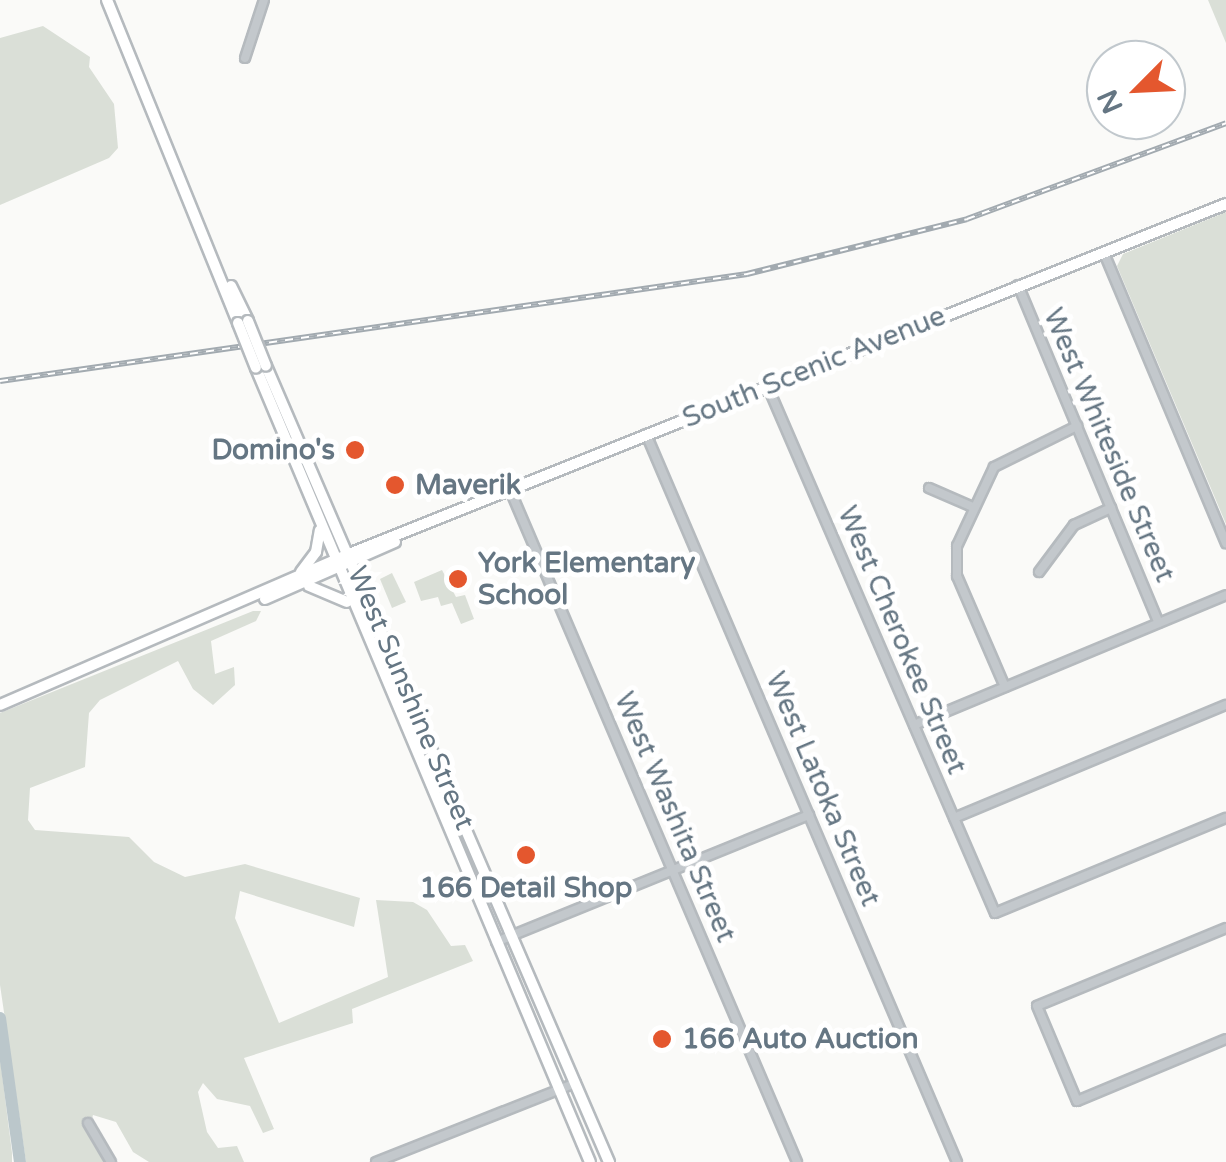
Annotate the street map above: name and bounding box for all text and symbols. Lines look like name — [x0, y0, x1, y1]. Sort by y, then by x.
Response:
north arrow — [1086, 40, 1186, 140]
text: N — [1090, 84, 1131, 119]
street label: South Scenic Avenue — [678, 299, 950, 435]
street label: West Whiteside Street — [1036, 303, 1182, 587]
place label: Domino's — [211, 433, 335, 467]
marker: Domino's — [344, 439, 366, 461]
place label: Maverik — [415, 468, 521, 502]
marker: Maverik — [384, 474, 406, 496]
street label: West Cherokee Street — [830, 501, 974, 779]
place label: York Elementary School — [478, 546, 695, 612]
street label: West Sunshine Street — [340, 561, 482, 835]
marker: York Elementary School — [447, 568, 469, 590]
street label: West Latoka Street — [758, 667, 888, 911]
street label: West Washita Street — [607, 687, 743, 947]
marker: 166 Detail Shop — [515, 844, 537, 866]
place label: 166 Detail Shop — [420, 871, 632, 905]
place label: 166 Auto Auction — [682, 1022, 919, 1056]
marker: 166 Auto Auction — [651, 1028, 673, 1050]

